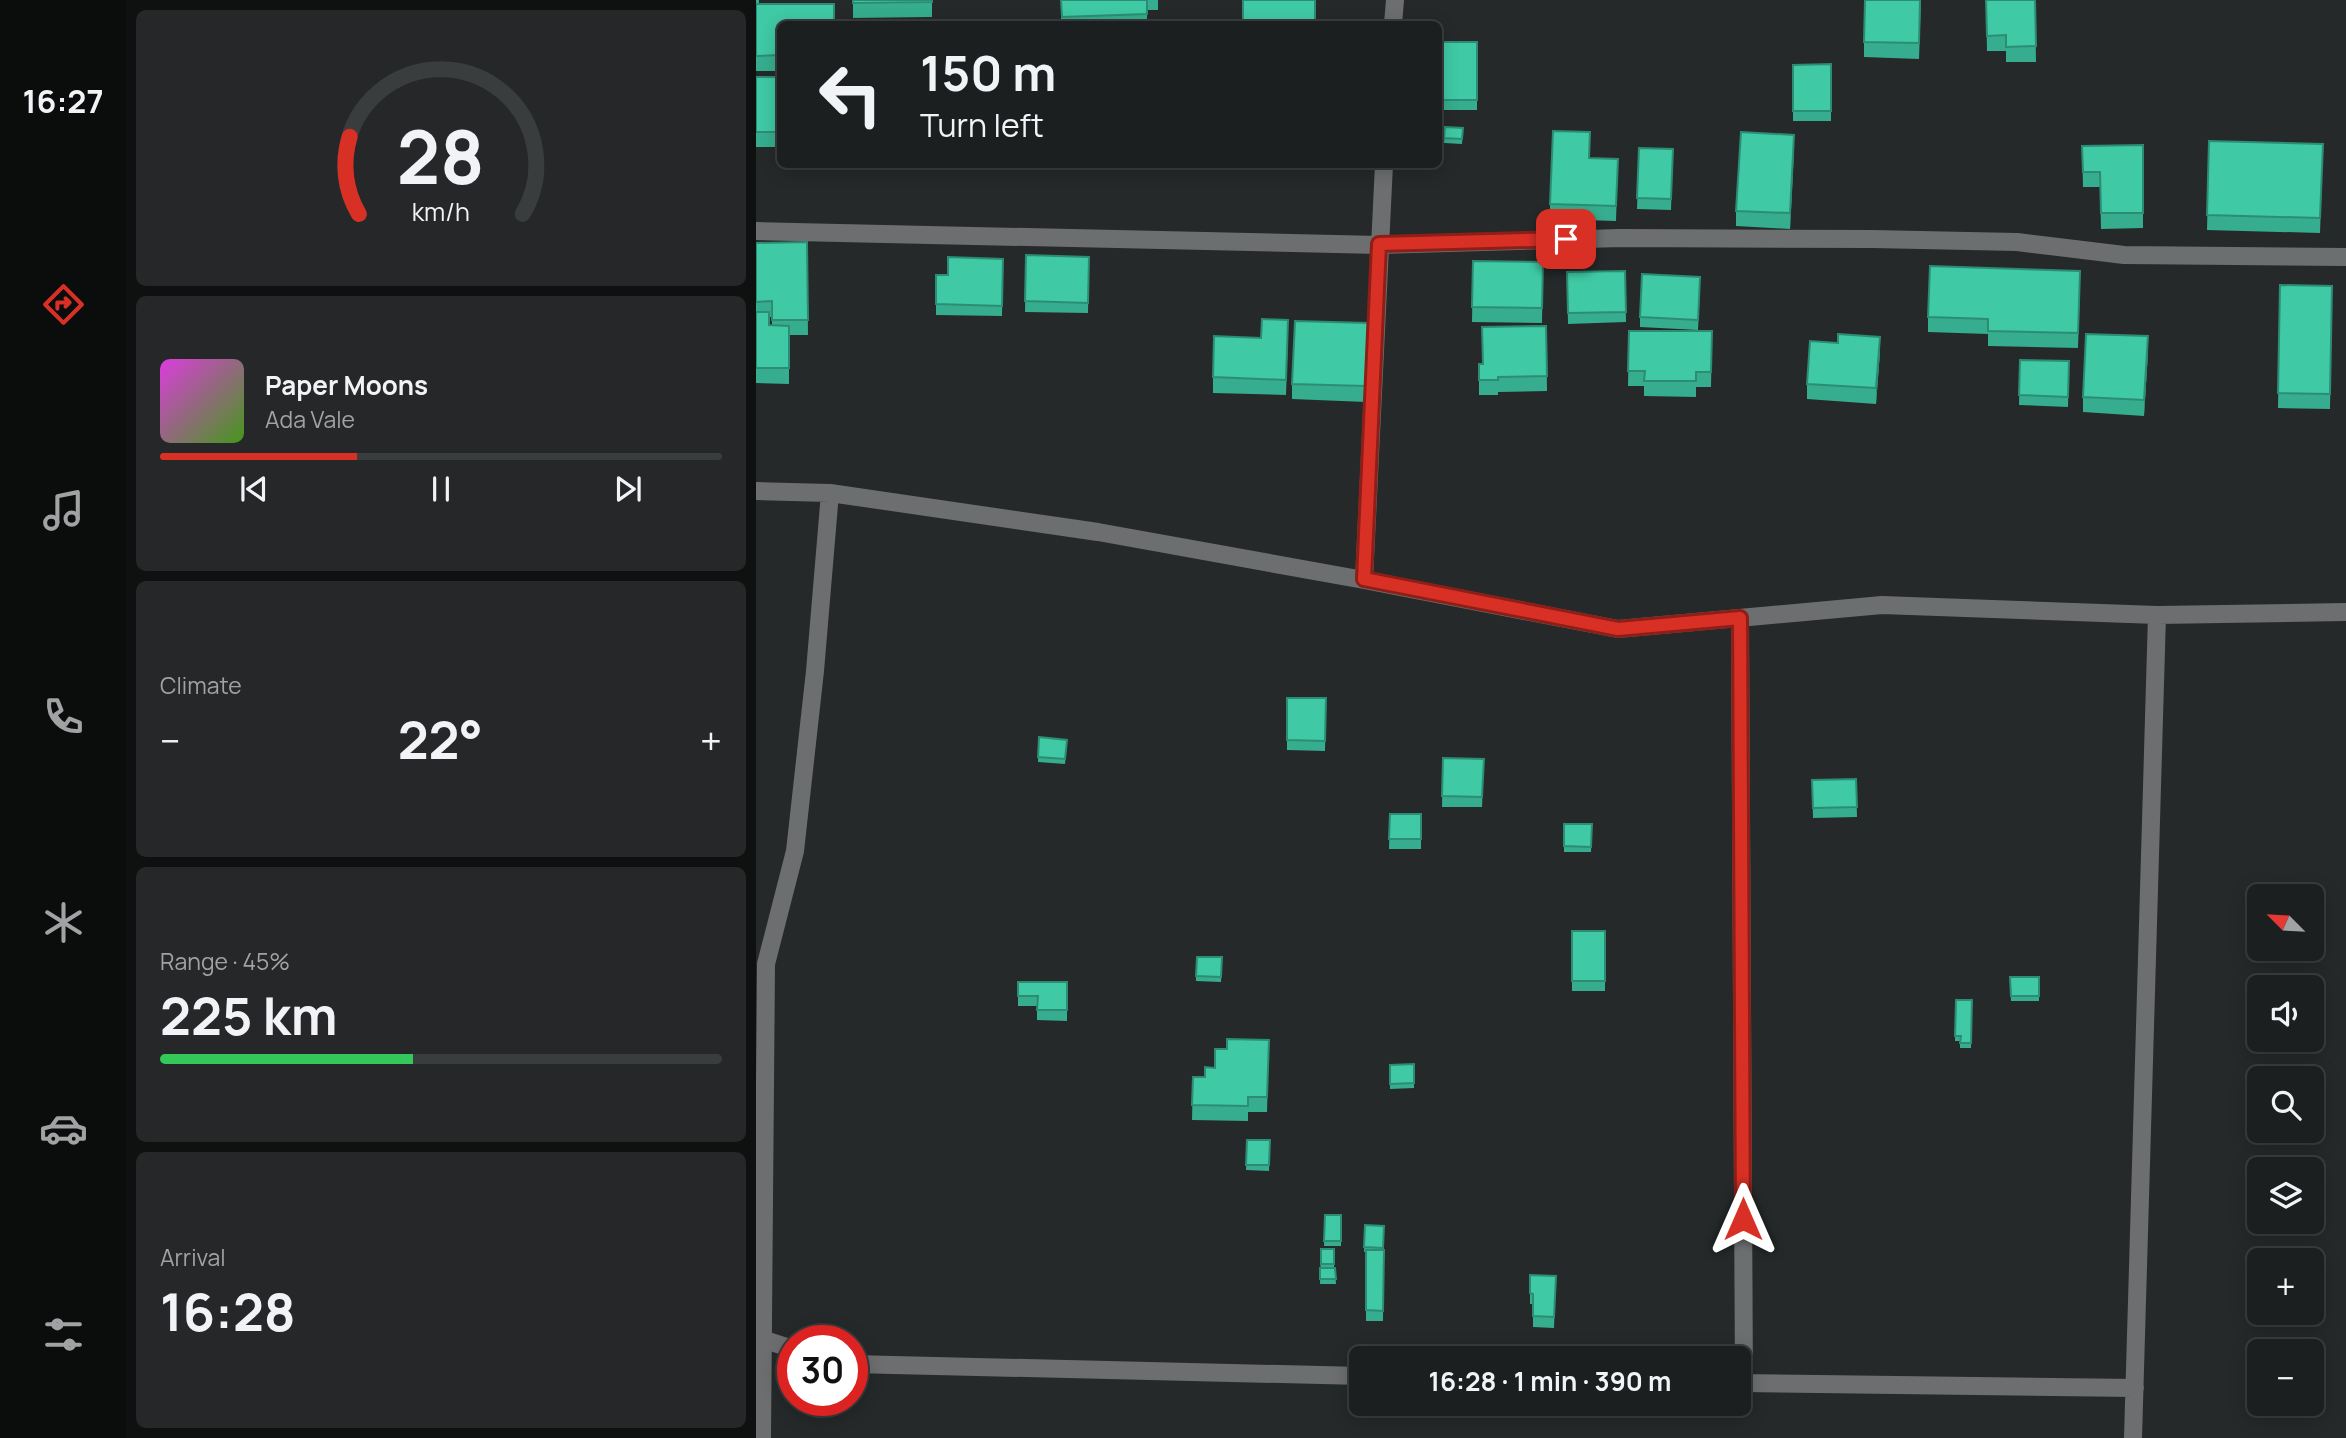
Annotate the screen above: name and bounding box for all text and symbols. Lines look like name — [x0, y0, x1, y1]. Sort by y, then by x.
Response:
text: 150 m — [920, 39, 1056, 106]
icon: left — [805, 49, 896, 140]
text: 16:27 — [23, 79, 104, 123]
text: Turn left — [920, 103, 1044, 147]
text: 28 — [397, 106, 485, 206]
text: km/h — [412, 194, 470, 229]
pin — [1536, 209, 1596, 269]
icon: arrive — [1547, 220, 1585, 258]
icon: directions — [39, 280, 88, 329]
text: Paper Moons — [265, 367, 428, 403]
text: Ada Vale — [265, 403, 355, 435]
icon: previous — [235, 470, 273, 508]
icon: pause — [422, 470, 460, 508]
icon: next — [609, 470, 647, 508]
icon: music — [39, 486, 88, 535]
text: Climate — [160, 669, 242, 701]
icon: phone — [39, 692, 88, 741]
text: 22° — [398, 704, 483, 775]
text: − — [160, 714, 181, 766]
text: + — [700, 714, 722, 766]
north arrow — [2247, 884, 2324, 961]
map controls — [2247, 884, 2324, 1416]
icon: climate — [39, 898, 88, 947]
text: Range · 45% — [160, 945, 290, 977]
button: sound — [2247, 975, 2324, 1052]
text: 225 km — [160, 980, 338, 1051]
button: search — [2247, 1066, 2324, 1143]
icon: car — [39, 1104, 88, 1153]
button: layers — [2247, 1157, 2324, 1234]
position arrow — [1706, 1182, 1780, 1256]
text: Arrival — [160, 1241, 226, 1273]
button: + — [2247, 1248, 2324, 1325]
text: 16:28 — [160, 1276, 296, 1347]
icon: filters — [39, 1310, 88, 1359]
speed limit sign: 30 — [777, 1325, 868, 1416]
button: − — [2247, 1339, 2324, 1416]
text: 16:28 · 1 min · 390 m — [1429, 1363, 1672, 1399]

